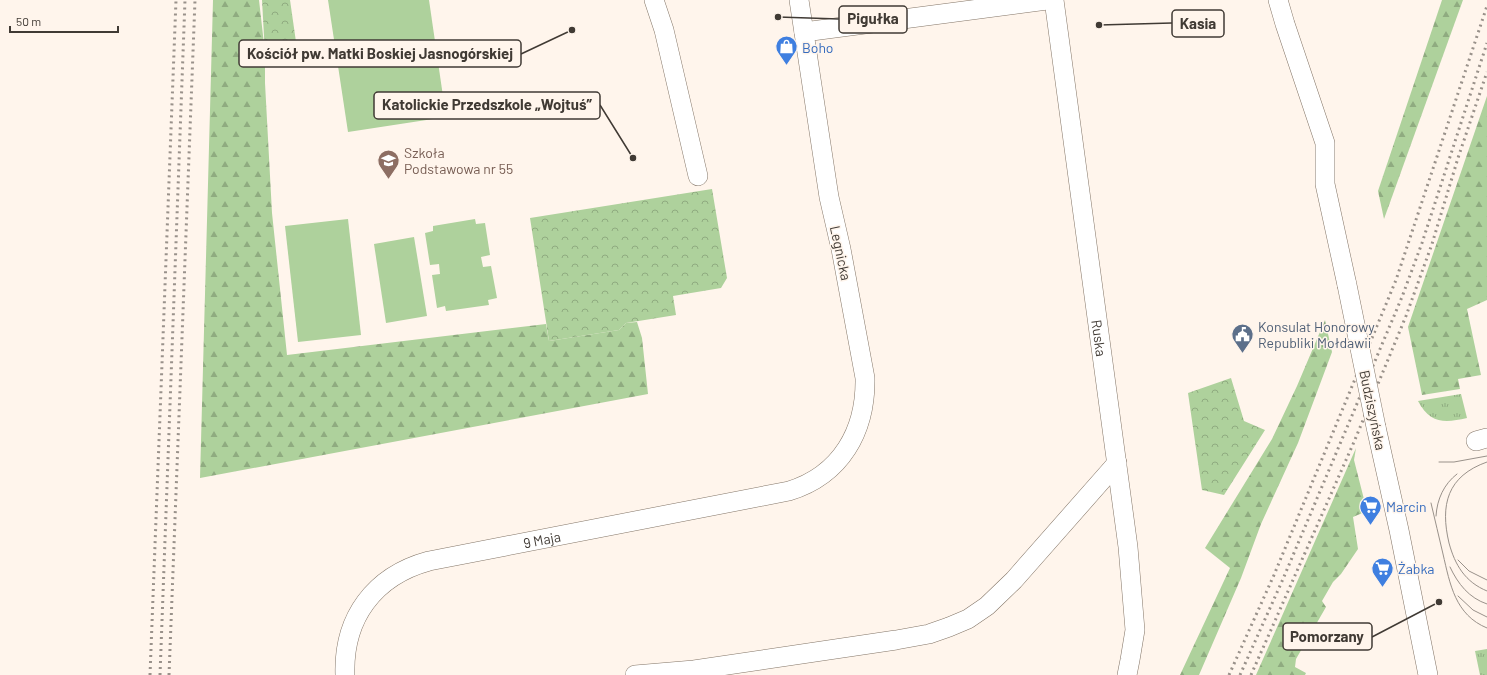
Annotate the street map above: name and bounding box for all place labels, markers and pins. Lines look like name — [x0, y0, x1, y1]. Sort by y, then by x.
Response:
callout: Pigułka — [839, 6, 907, 33]
callout: Kasia — [1172, 10, 1224, 37]
shop icon: Boho — [774, 34, 800, 67]
place label: Boho — [802, 39, 834, 56]
callout: Kościół pw. Matki Boskiej Jasnogórskiej — [239, 40, 521, 67]
callout: Katolickie Przedszkole „Wojtuś” — [374, 92, 600, 119]
place label: Szkoła Podstawowa nr 55 — [404, 144, 513, 177]
school or university icon: Szkoła Podstawowa nr 55 — [376, 147, 402, 180]
place label: Konsulat Honorowy Republiki Mołdawii — [1258, 318, 1375, 351]
public building icon: Konsulat Honorowy Republiki Mołdawii — [1229, 321, 1255, 354]
supermarket icon: Marcin — [1357, 493, 1383, 526]
place label: Marcin — [1386, 498, 1427, 515]
supermarket icon: Żabka — [1369, 555, 1395, 588]
place label: Żabka — [1398, 560, 1435, 577]
callout: Pomorzany — [1283, 623, 1372, 650]

